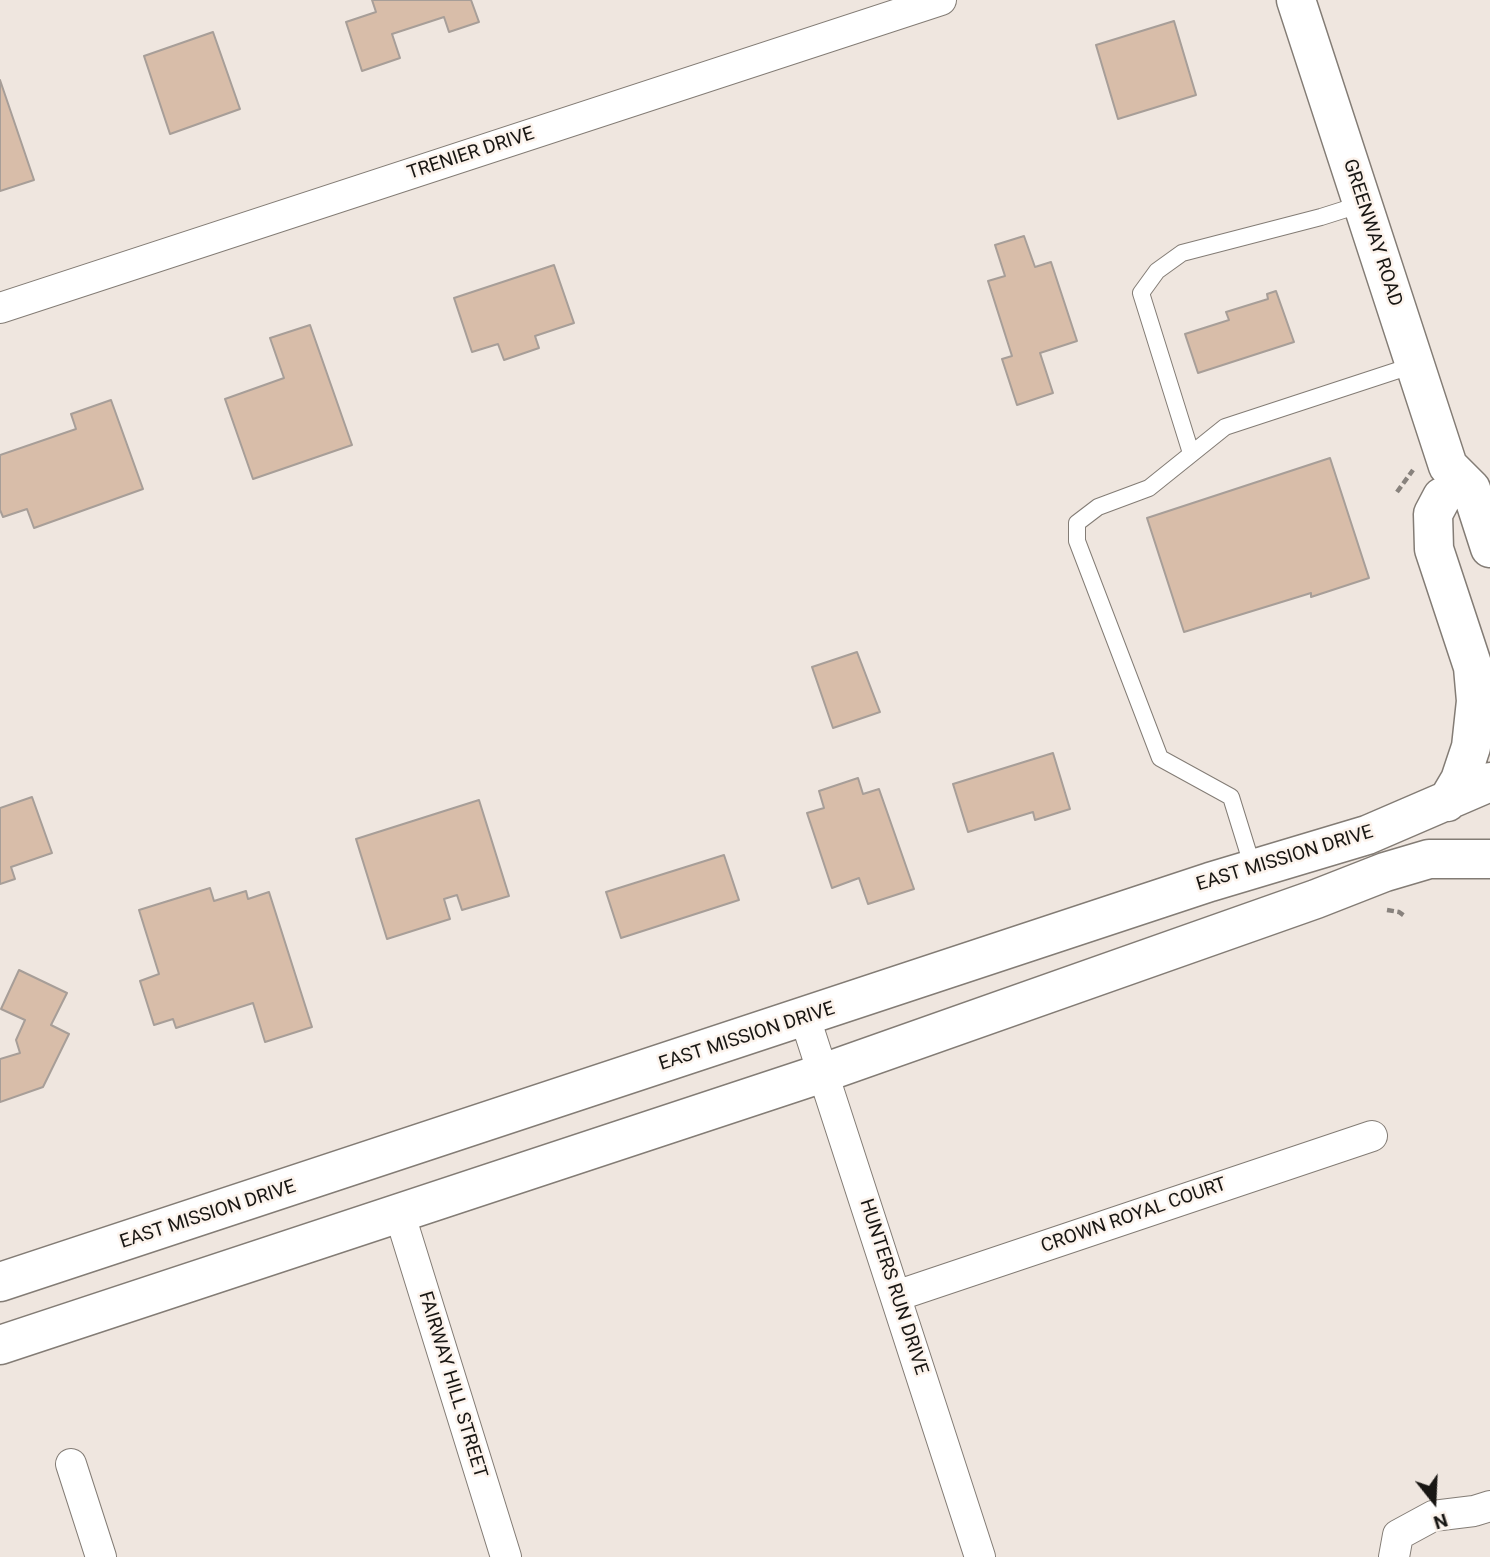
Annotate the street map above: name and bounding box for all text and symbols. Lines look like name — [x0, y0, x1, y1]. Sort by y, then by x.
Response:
street label: TRENIER DRIVE — [405, 123, 537, 185]
street label: GREENWAY ROAD — [1337, 157, 1407, 309]
street label: EAST MISSION DRIVE — [1194, 821, 1376, 897]
street label: EAST MISSION DRIVE — [656, 998, 838, 1076]
street label: CROWN ROYAL COURT — [1038, 1174, 1230, 1258]
street label: EAST MISSION DRIVE — [117, 1176, 299, 1254]
street label: HUNTERS RUN DRIVE — [854, 1196, 932, 1378]
street label: FAIRWAY HILL STREET — [413, 1289, 491, 1481]
north arrow — [1399, 1466, 1469, 1536]
text: N — [1431, 1508, 1451, 1534]

